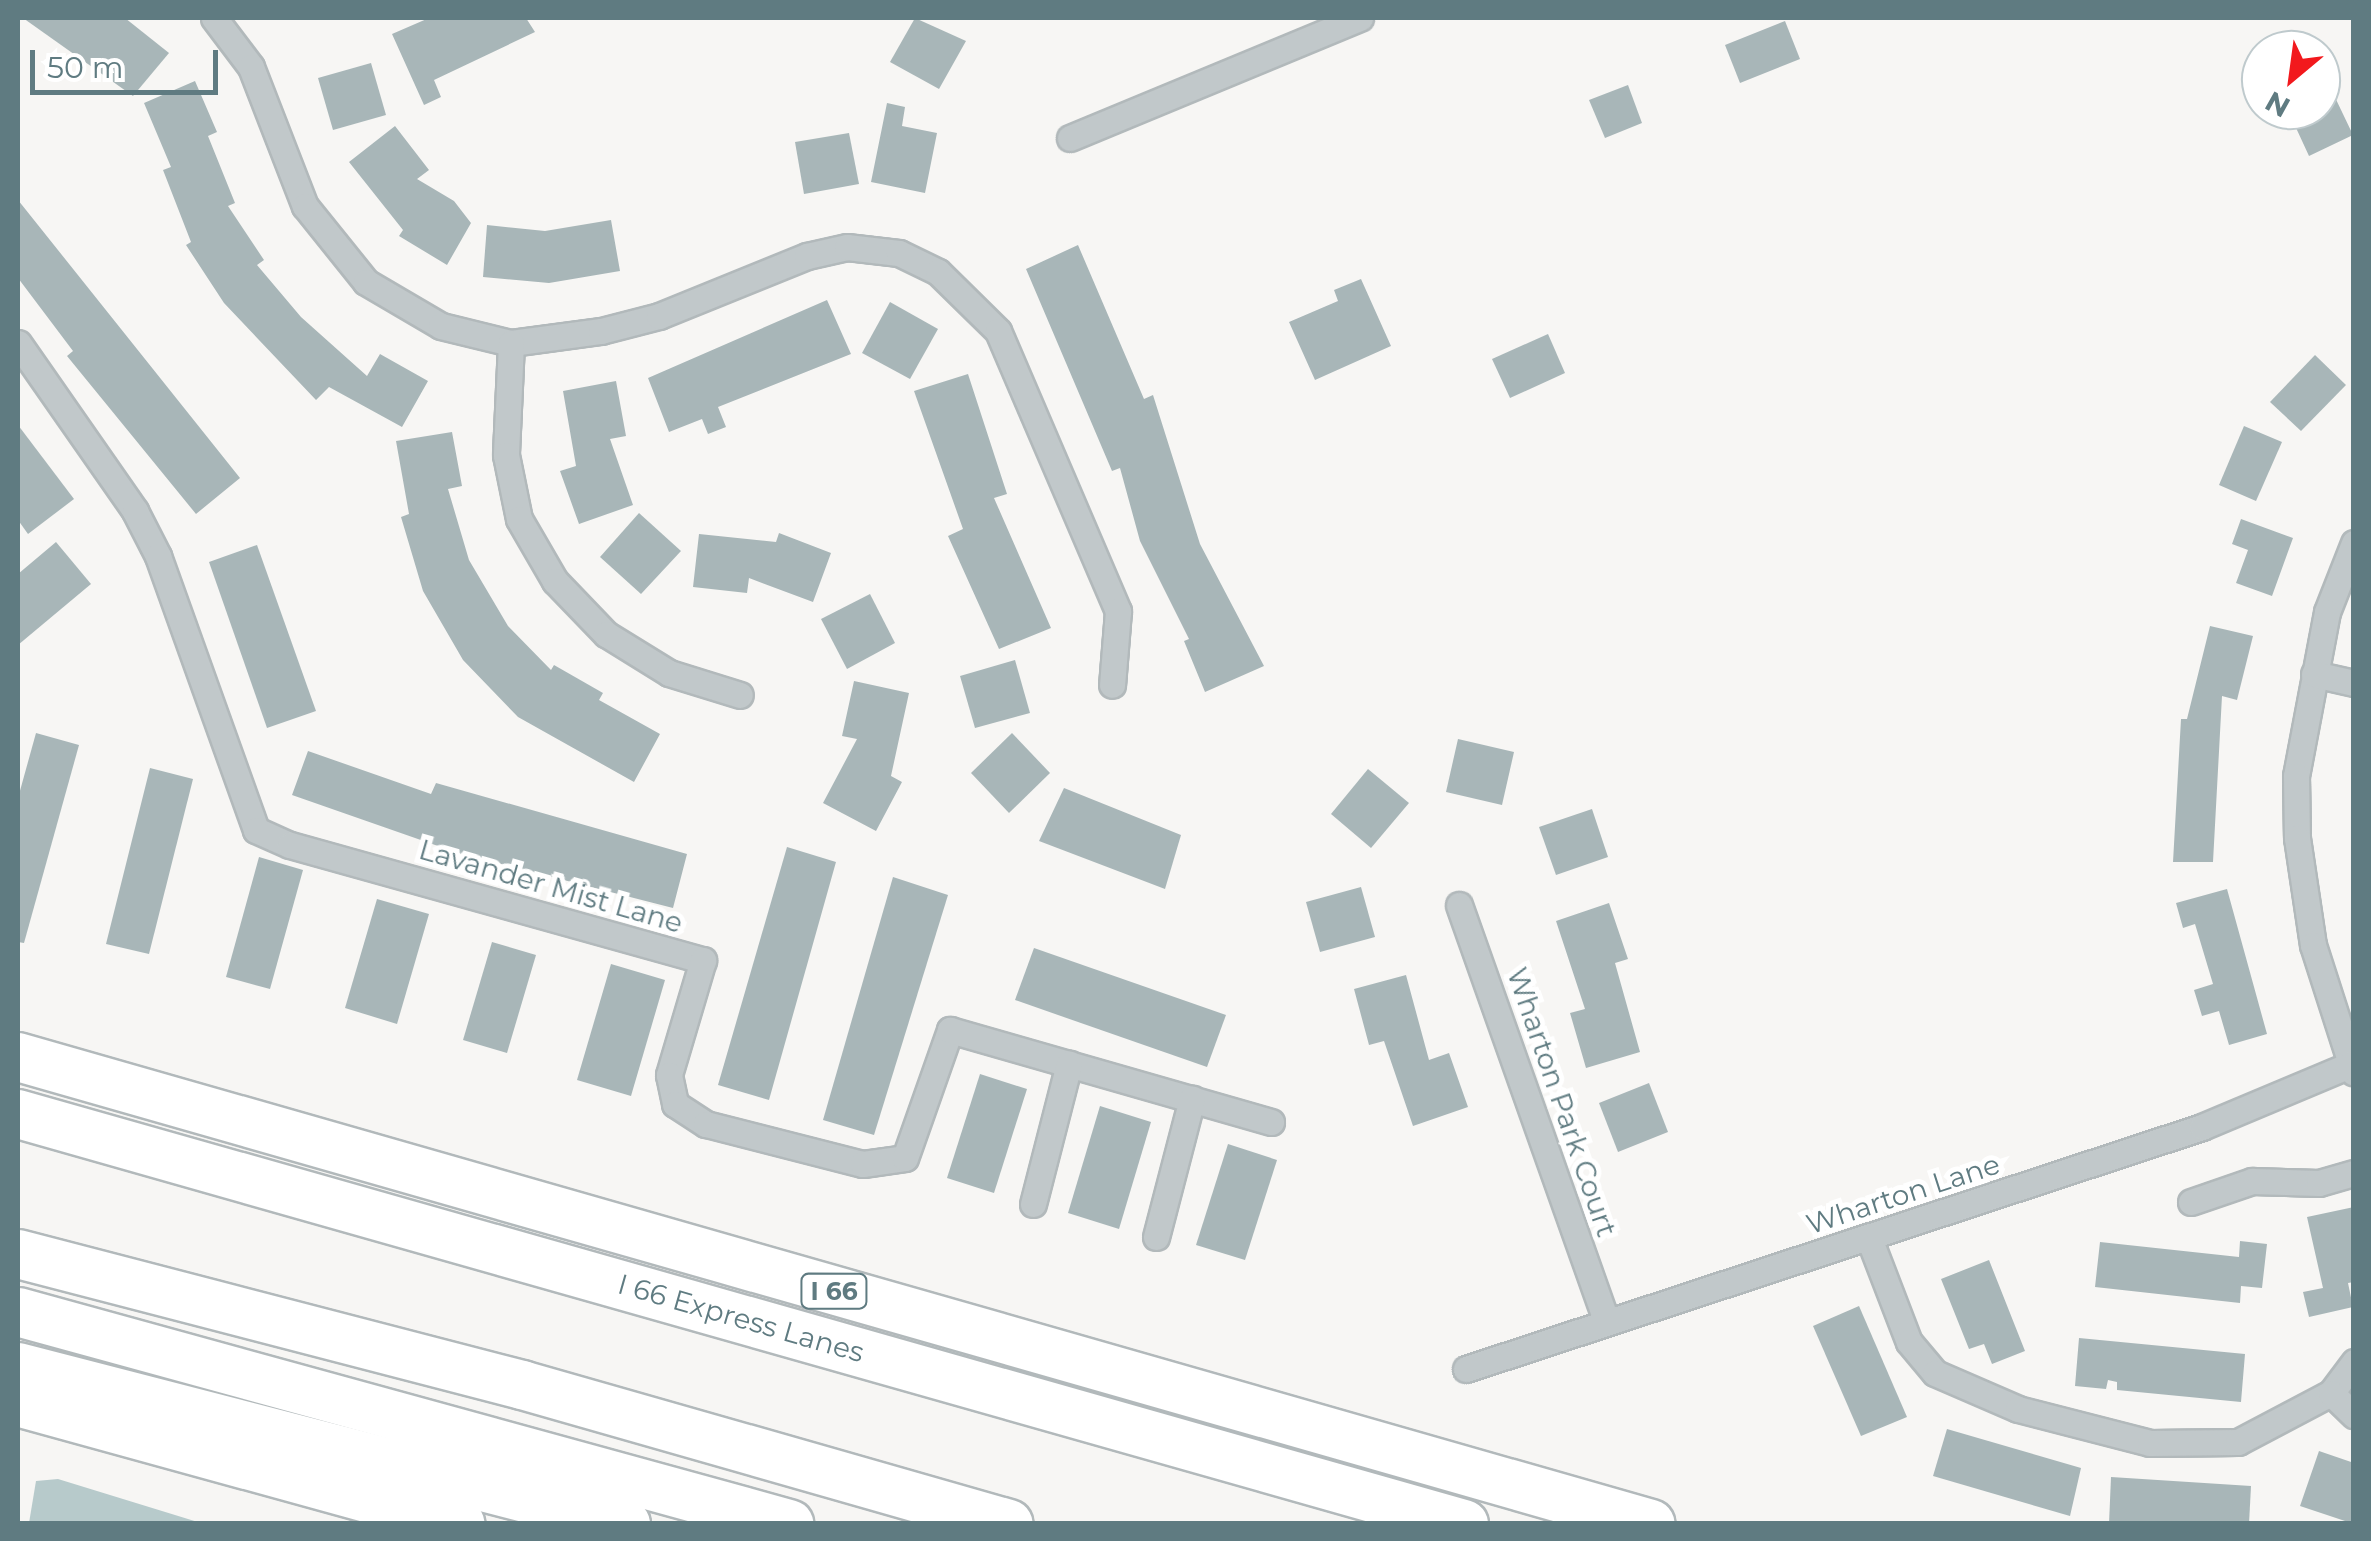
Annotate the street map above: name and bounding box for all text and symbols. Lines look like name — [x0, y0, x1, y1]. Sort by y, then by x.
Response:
scale bar — [35, 30, 222, 92]
north arrow — [2241, 30, 2341, 130]
text: 50 m — [47, 49, 124, 86]
text: N — [2259, 84, 2296, 125]
street label: Lavander Mist Lane — [415, 832, 687, 940]
street label: Wharton Park Court — [1500, 963, 1624, 1241]
street label: Wharton Lane — [1802, 1147, 2004, 1241]
street label: I 66 Express Lanes — [614, 1267, 868, 1369]
road number: I 66 — [799, 1271, 869, 1311]

